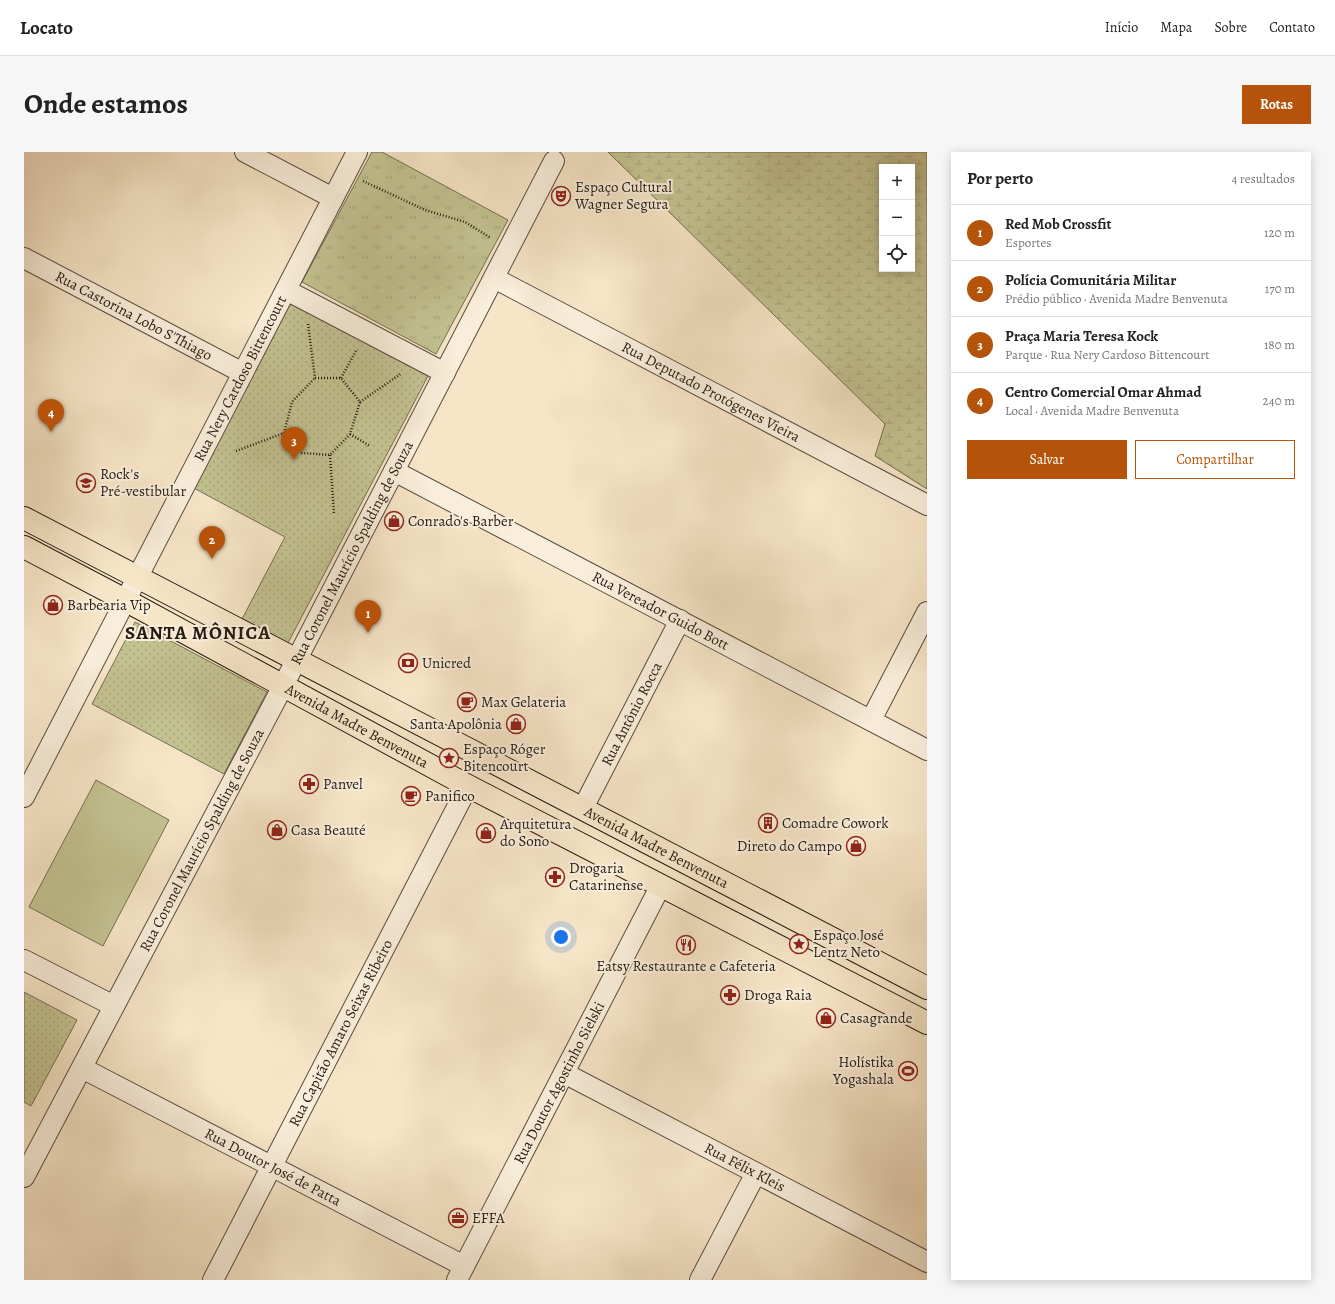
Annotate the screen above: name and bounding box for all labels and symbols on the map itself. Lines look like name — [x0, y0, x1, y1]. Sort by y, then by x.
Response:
place label: Espaço Cultural Wagner Segura — [574, 177, 672, 214]
theatre icon: Espaço Cultural Wagner Segura — [550, 185, 572, 207]
street label: Rua Castorina Lobo S'Thiago — [52, 266, 216, 365]
street label: Rua Nery Cardoso Bittencourt — [189, 292, 291, 465]
street label: Rua Deputado Protógenes Vieira — [618, 337, 804, 447]
pin: 4 — [38, 399, 64, 432]
pin: 3 — [281, 427, 307, 460]
street label: Rua Coronel Maurício Spalding de Souza — [286, 437, 418, 668]
place label: Rock's Pré-vestibular — [100, 464, 187, 501]
school or university icon: Rock's Pré-vestibular — [75, 472, 97, 494]
shop icon: Conrado's Barber — [383, 510, 405, 532]
place label: Conrado's Barber — [408, 511, 514, 531]
pin: 2 — [199, 526, 225, 559]
street label: Rua Vereador Guido Bott — [589, 566, 733, 655]
shop icon: Barbearia Vip — [42, 594, 64, 616]
place label: Barbearia Vip — [67, 595, 151, 615]
pin: 1 — [355, 600, 381, 633]
district label: SANTA MÔNICA — [125, 620, 271, 646]
bank icon: Unicred — [397, 652, 419, 674]
place label: Unicred — [422, 653, 472, 673]
street label: Rua Antônio Rocca — [596, 658, 667, 769]
street label: Avenida Madre Benvenuta — [281, 678, 432, 773]
cafe icon: Max Gelateria — [456, 691, 478, 713]
place label: Max Gelateria — [481, 692, 566, 712]
shop icon: Santa Apolônia — [505, 713, 527, 735]
place label: Santa Apolônia — [410, 714, 502, 734]
street label: Rua Coronel Maurício Spalding de Souza — [135, 725, 269, 955]
place label: Espaço Róger Bitencourt — [463, 739, 546, 776]
place icon: Espaço Róger Bitencourt — [438, 747, 460, 769]
pharmacy icon: Panvel — [298, 773, 320, 795]
place label: Panvel — [323, 774, 363, 794]
cafe icon: Panifico — [400, 785, 422, 807]
place label: Panifico — [425, 786, 475, 806]
street label: Avenida Madre Benvenuta — [580, 801, 732, 893]
building icon: Comadre Cowork — [757, 812, 779, 834]
place label: Comadre Cowork — [782, 813, 889, 833]
place label: Arquitetura do Sono — [499, 814, 571, 851]
shop icon: Casa Beauté — [266, 819, 288, 841]
place label: Casa Beauté — [291, 820, 366, 840]
shop icon: Arquitetura do Sono — [475, 822, 497, 844]
shop icon: Direto do Campo — [845, 835, 867, 857]
place label: Direto do Campo — [737, 836, 842, 856]
place label: Drogaria Catarinense — [569, 858, 643, 895]
pharmacy icon: Drogaria Catarinense — [544, 866, 566, 888]
place label: Espaço José Lentz Neto — [813, 925, 884, 962]
your location — [551, 927, 571, 947]
place icon: Espaço José Lentz Neto — [788, 933, 810, 955]
restaurant icon: Eatsy Restaurante e Cafeteria — [675, 934, 697, 956]
street label: Rua Capitão Amaro Seixas Ribeiro — [284, 936, 397, 1130]
place label: Eatsy Restaurante e Cafeteria — [596, 956, 776, 976]
pharmacy icon: Droga Raia — [719, 984, 741, 1006]
place label: Droga Raia — [744, 985, 812, 1005]
street label: Rua Doutor Agostinho Sielski — [509, 998, 609, 1167]
shop icon: Casagrande — [815, 1007, 837, 1029]
place label: Casagrande — [840, 1008, 913, 1028]
place label: Holístika Yogashala — [832, 1052, 894, 1089]
sports icon: Holístika Yogashala — [897, 1060, 919, 1082]
street label: Rua Doutor José de Patta — [201, 1123, 345, 1211]
street label: Rua Félix Kleis — [701, 1138, 789, 1197]
office icon: EFFA — [447, 1207, 469, 1229]
place label: EFFA — [472, 1208, 505, 1228]

